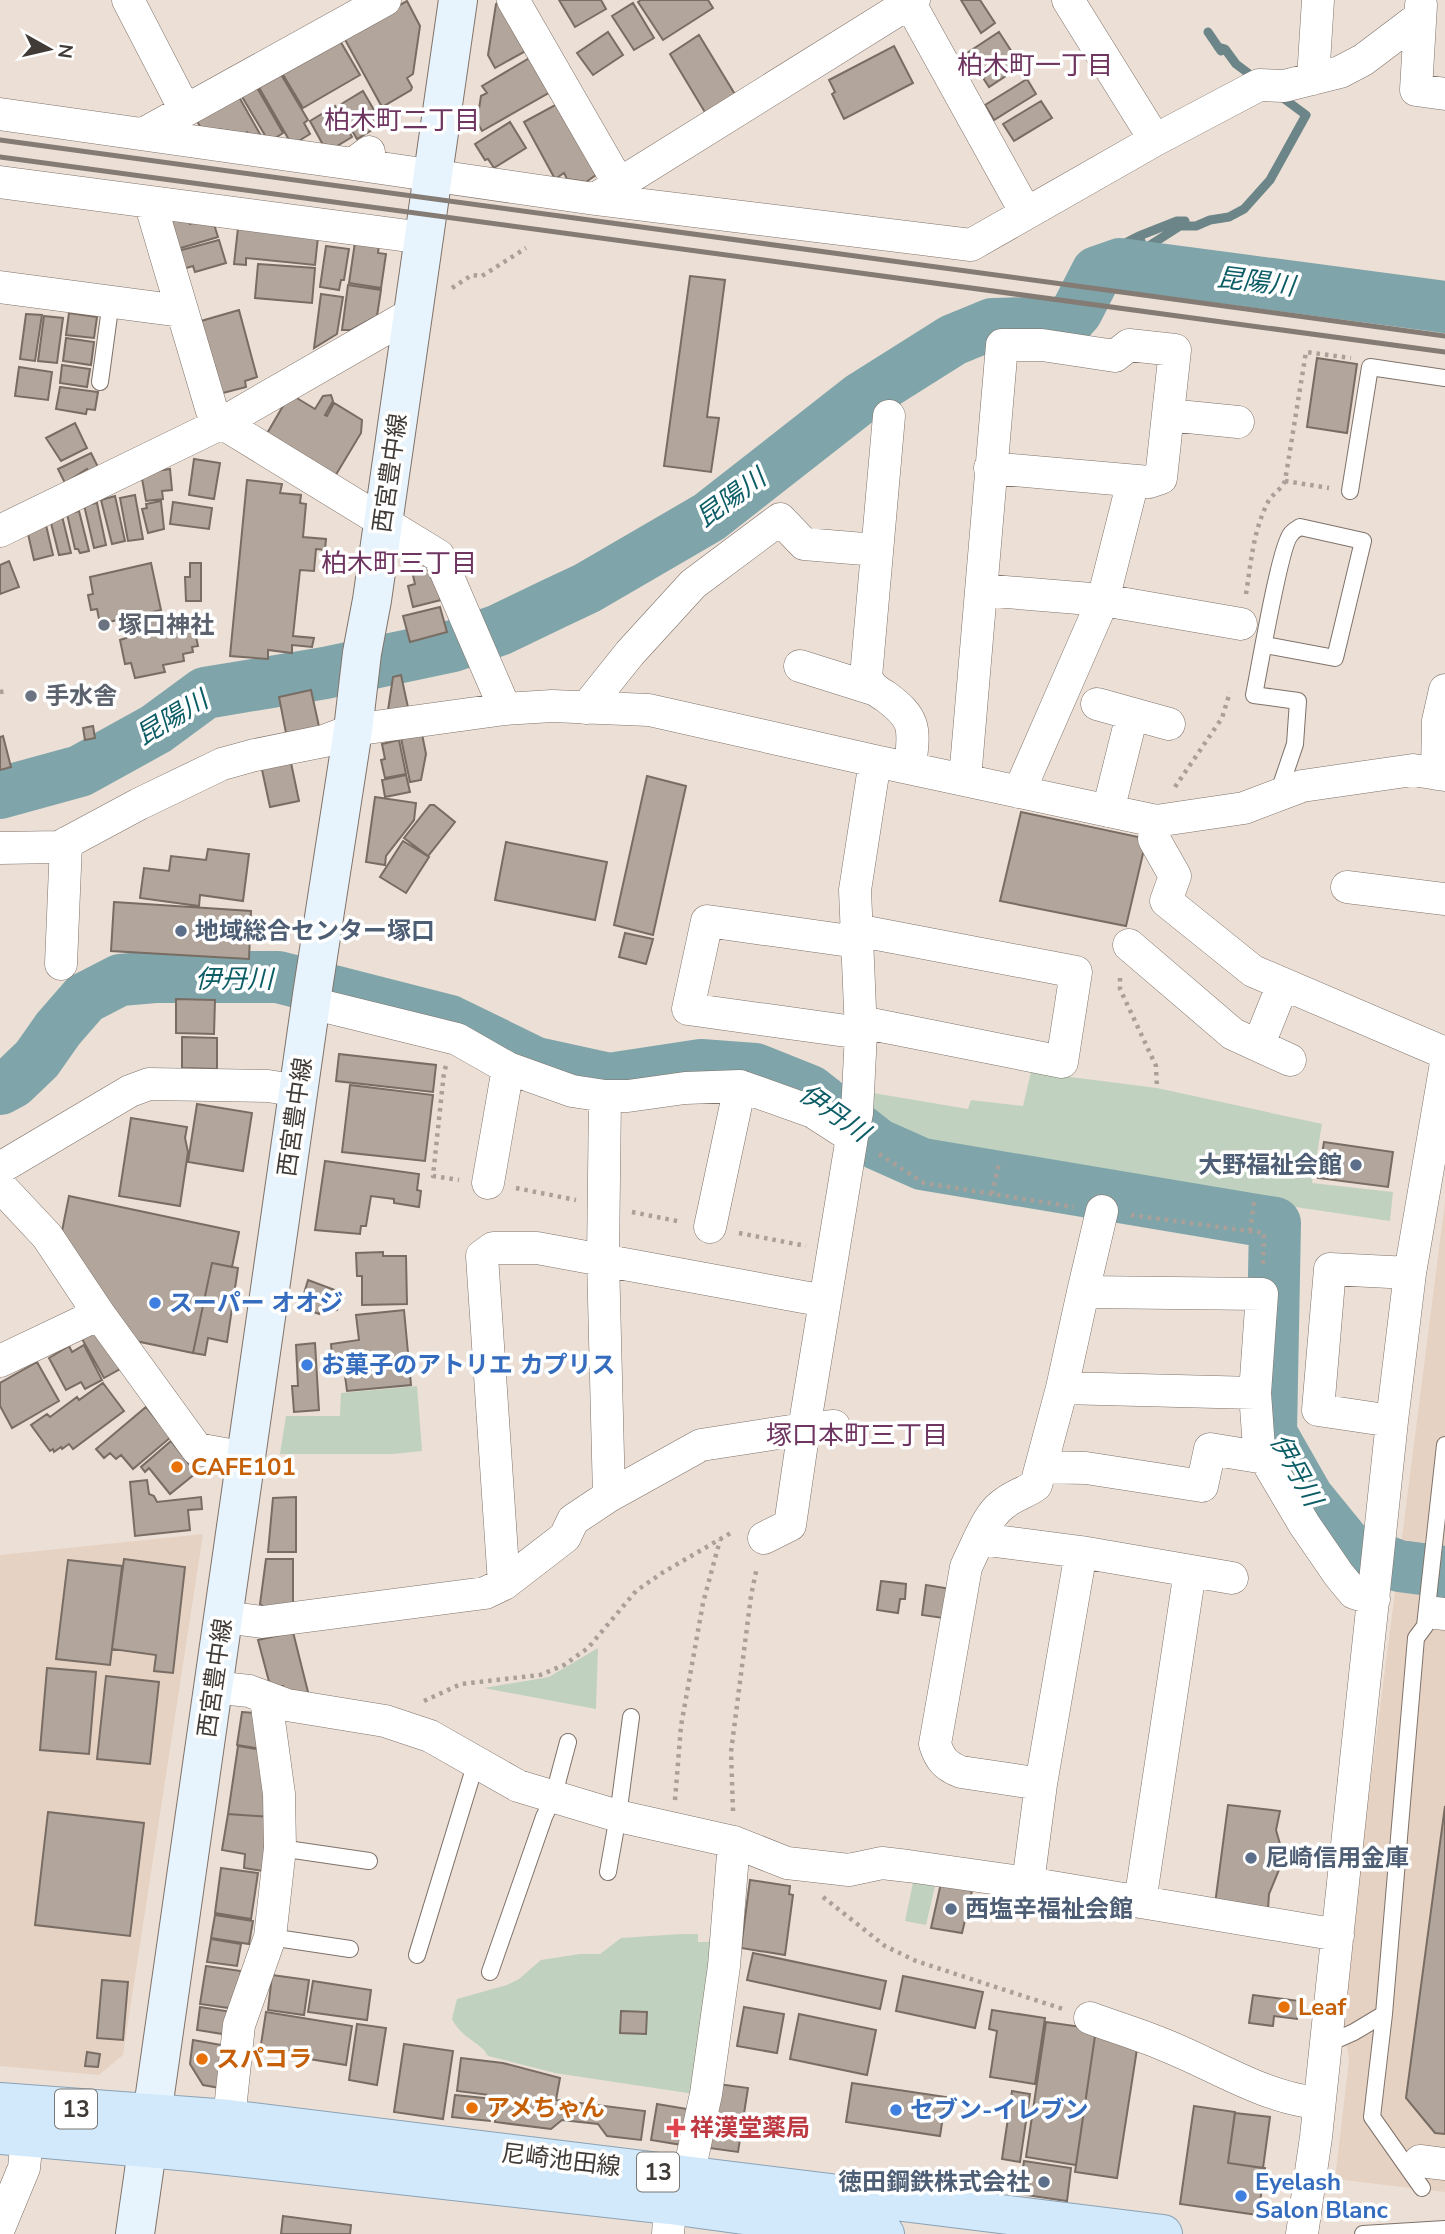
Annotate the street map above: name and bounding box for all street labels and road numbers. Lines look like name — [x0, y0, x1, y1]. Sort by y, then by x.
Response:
street label: 西宮豊中線 — [366, 411, 414, 535]
street label: 西宮豊中線 — [271, 1055, 319, 1179]
street label: 西宮豊中線 — [191, 1616, 239, 1740]
road number: 13 — [55, 2090, 97, 2128]
street label: 尼崎池田線 — [499, 2137, 623, 2183]
road number: 13 — [637, 2152, 679, 2192]

